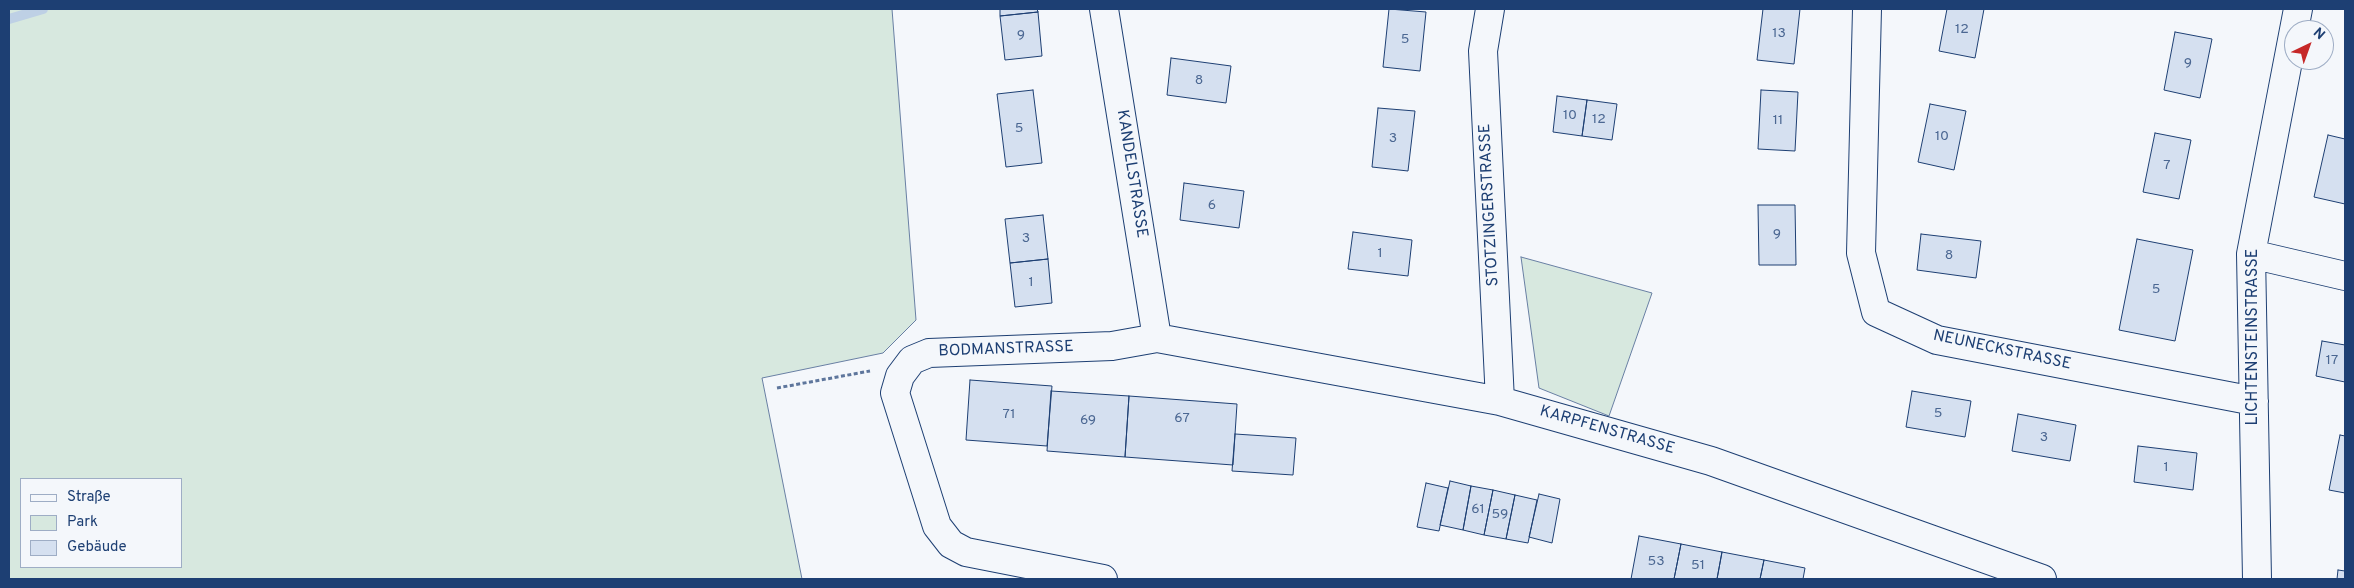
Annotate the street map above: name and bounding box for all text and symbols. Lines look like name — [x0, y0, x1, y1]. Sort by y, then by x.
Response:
north arrow — [2284, 20, 2334, 70]
house number: 12 — [1955, 22, 1969, 38]
text: N — [2309, 25, 2328, 44]
house number: 13 — [1772, 26, 1786, 42]
house number: 9 — [1017, 28, 1025, 44]
house number: 5 — [1401, 32, 1409, 48]
house number: 9 — [2184, 56, 2192, 72]
house number: 8 — [1195, 73, 1203, 89]
house number: 10 — [1563, 108, 1577, 124]
street label: KANDELSTRASSE — [1111, 109, 1151, 239]
house number: 12 — [1592, 112, 1606, 128]
house number: 11 — [1773, 113, 1783, 129]
house number: 5 — [1015, 121, 1023, 137]
street label: STOTZINGERSTRASSE — [1476, 123, 1504, 287]
house number: 10 — [1935, 129, 1949, 145]
house number: 3 — [1389, 131, 1397, 147]
house number: 7 — [2163, 158, 2171, 174]
house number: 6 — [1208, 198, 1216, 214]
house number: 9 — [1773, 227, 1781, 243]
house number: 3 — [1022, 231, 1030, 247]
house number: 1 — [1377, 246, 1383, 262]
house number: 8 — [1945, 248, 1953, 264]
street label: LICHTENSTEINSTRASSE — [2244, 249, 2264, 425]
house number: 1 — [1028, 275, 1034, 291]
house number: 5 — [2152, 282, 2160, 298]
street label: NEUNECKSTRASSE — [1931, 327, 2073, 375]
street label: BODMANSTRASSE — [938, 338, 1074, 362]
house number: 17 — [2326, 353, 2338, 369]
street label: KARPFENSTRASSE — [1537, 403, 1677, 459]
house number: 5 — [1934, 406, 1942, 422]
house number: 71 — [1003, 407, 1015, 423]
house number: 67 — [1174, 411, 1190, 427]
house number: 69 — [1080, 413, 1096, 429]
house number: 3 — [2040, 430, 2048, 446]
house number: 1 — [2163, 460, 2169, 476]
legend — [20, 478, 182, 568]
text: Straße — [67, 488, 111, 507]
house number: 61 — [1471, 502, 1485, 518]
house number: 59 — [1492, 507, 1508, 523]
text: Park — [67, 513, 98, 532]
text: Gebäude — [67, 538, 127, 557]
house number: 53 — [1647, 554, 1665, 570]
house number: 51 — [1691, 558, 1705, 574]

